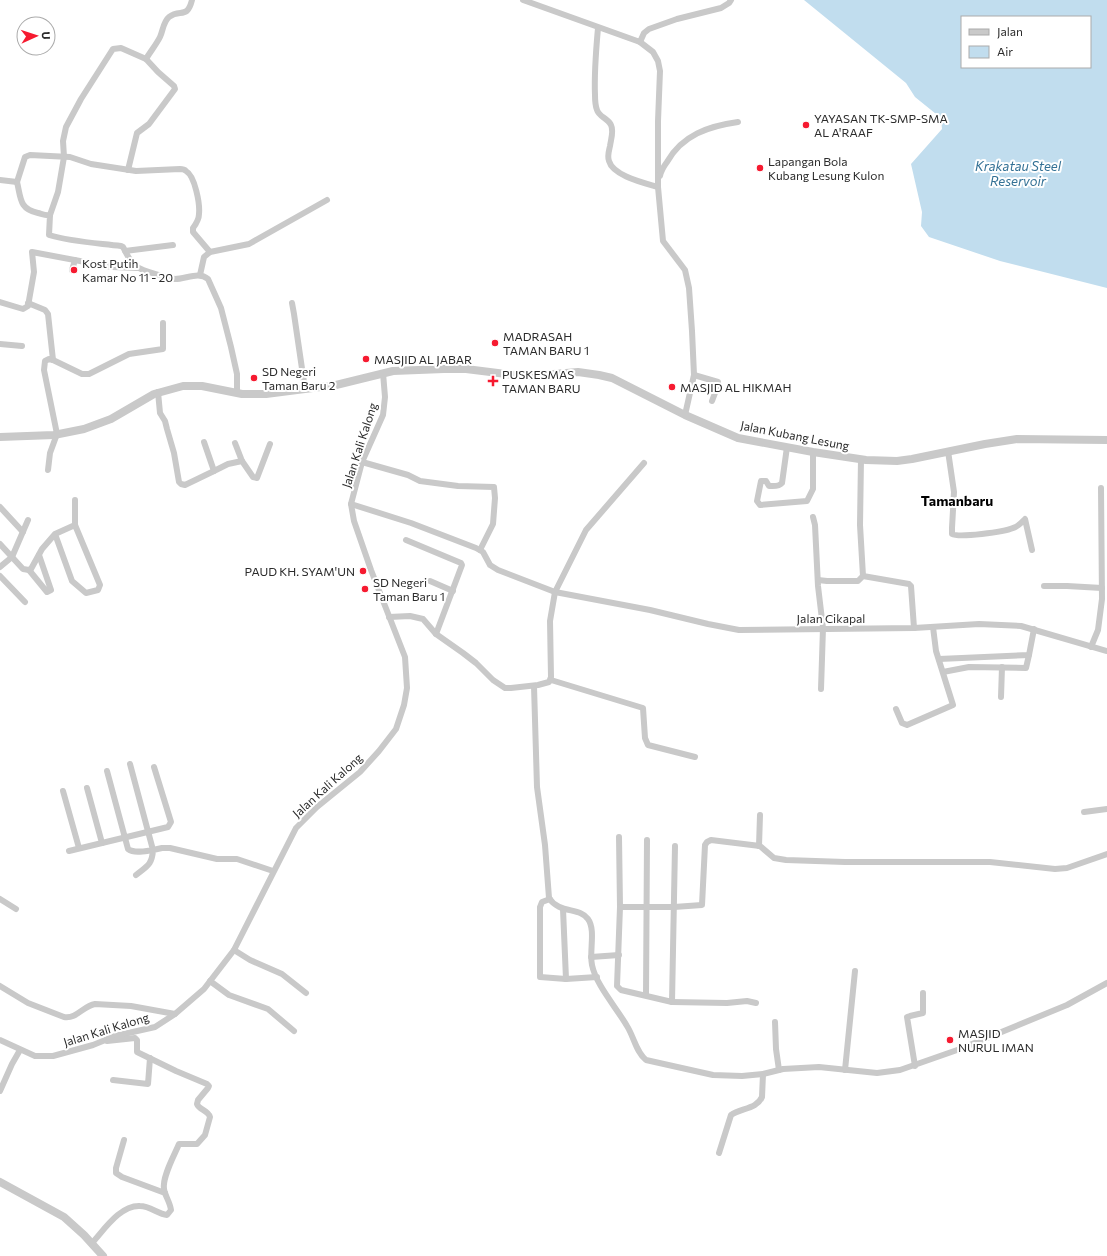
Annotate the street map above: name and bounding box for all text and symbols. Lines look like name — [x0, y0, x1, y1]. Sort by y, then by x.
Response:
north arrow — [16, 16, 56, 56]
legend — [961, 16, 1091, 68]
text: Jalan — [997, 24, 1023, 39]
text: U — [40, 31, 53, 40]
text: Air — [997, 44, 1013, 58]
place label: YAYASAN TK-SMP-SMA AL A'RAAF — [814, 111, 948, 139]
marker: YAYASAN TK-SMP-SMA AL A'RAAF — [801, 120, 811, 130]
place label: Lapangan Bola Kubang Lesung Kulon — [768, 154, 884, 182]
water label: Krakatau Steel Reservoir — [975, 158, 1062, 189]
marker: Lapangan Bola Kubang Lesung Kulon — [755, 163, 765, 173]
place label: Kost Putih Kamar No 11 - 20 — [82, 256, 173, 284]
marker: Kost Putih Kamar No 11 - 20 — [69, 265, 79, 275]
place label: MADRASAH TAMAN BARU 1 — [503, 329, 589, 357]
marker: MADRASAH TAMAN BARU 1 — [490, 338, 500, 348]
place label: MASJID AL JABAR — [374, 352, 472, 367]
marker: MASJID AL JABAR — [361, 354, 371, 364]
place label: SD Negeri Taman Baru 2 — [262, 364, 336, 392]
place label: PUSKESMAS TAMAN BARU — [502, 367, 581, 395]
marker: SD Negeri Taman Baru 2 — [249, 373, 259, 383]
marker: PUSKESMAS TAMAN BARU — [487, 375, 499, 387]
place label: MASJID AL HIKMAH — [680, 380, 791, 395]
marker: MASJID AL HIKMAH — [667, 382, 677, 392]
street label: Jalan Kali Kalong — [339, 400, 381, 490]
street label: Jalan Kubang Lesung — [739, 418, 851, 454]
district label: Tamanbaru — [921, 492, 993, 509]
place label: PAUD KH. SYAM'UN — [245, 564, 355, 578]
marker: PAUD KH. SYAM'UN — [358, 566, 368, 576]
place label: SD Negeri Taman Baru 1 — [373, 575, 445, 603]
marker: SD Negeri Taman Baru 1 — [360, 584, 370, 594]
street label: Jalan Cikapal — [797, 611, 865, 626]
street label: Jalan Kali Kalong — [289, 750, 366, 821]
street label: Jalan Kali Kalong — [61, 1009, 151, 1050]
place label: MASJID NURUL IMAN — [958, 1026, 1034, 1054]
marker: MASJID NURUL IMAN — [945, 1035, 955, 1045]

